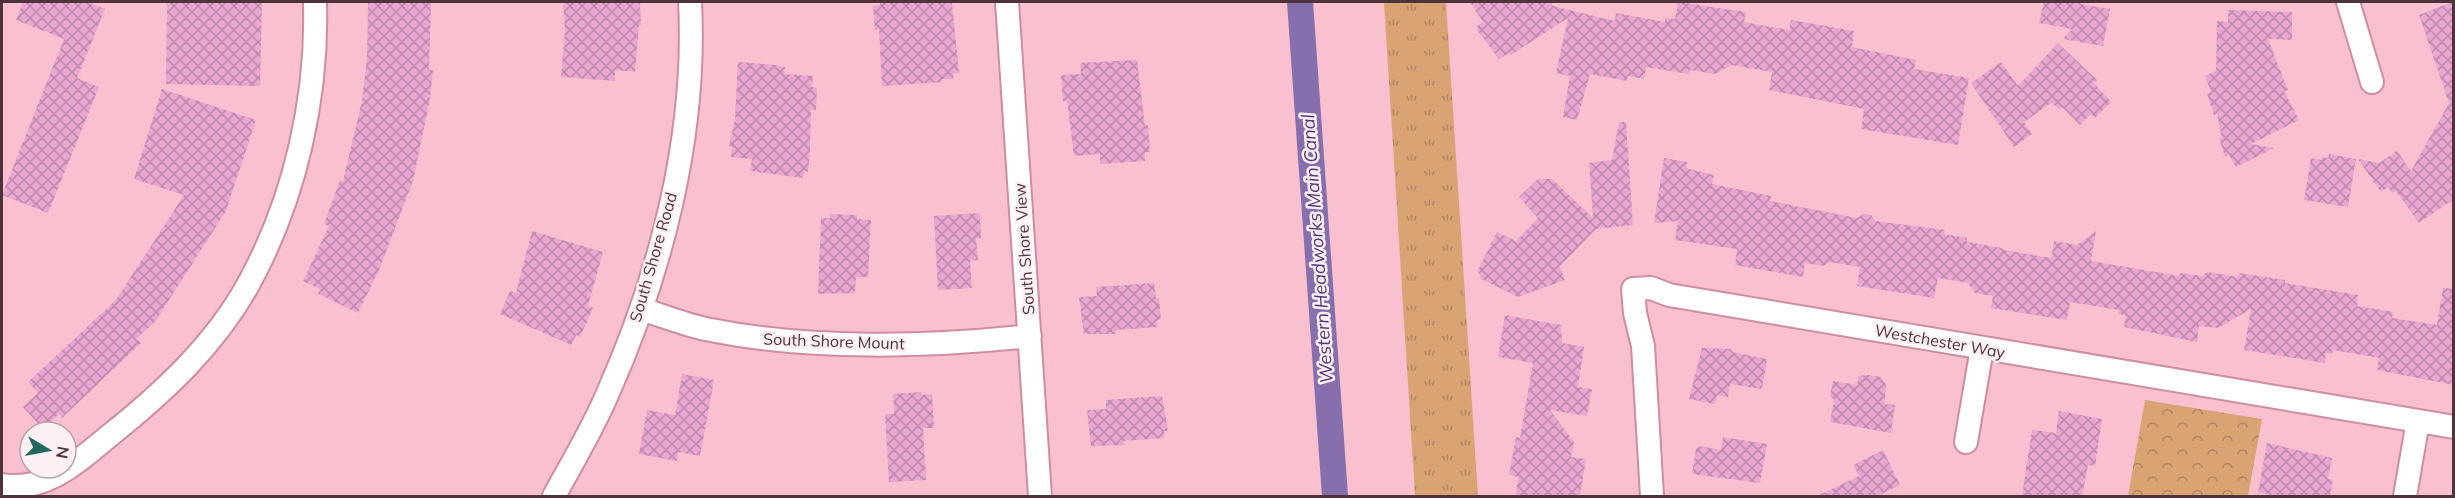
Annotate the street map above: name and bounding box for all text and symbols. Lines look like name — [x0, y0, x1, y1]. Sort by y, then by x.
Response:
water label: Western Headworks Main Canal — [1296, 113, 1338, 384]
street label: South Shore View — [1009, 182, 1039, 316]
street label: South Shore Road — [625, 190, 681, 324]
street label: Westchester Way — [1873, 320, 2007, 362]
street label: South Shore Mount — [763, 329, 906, 353]
north arrow — [18, 420, 78, 480]
text: N — [52, 445, 74, 460]

